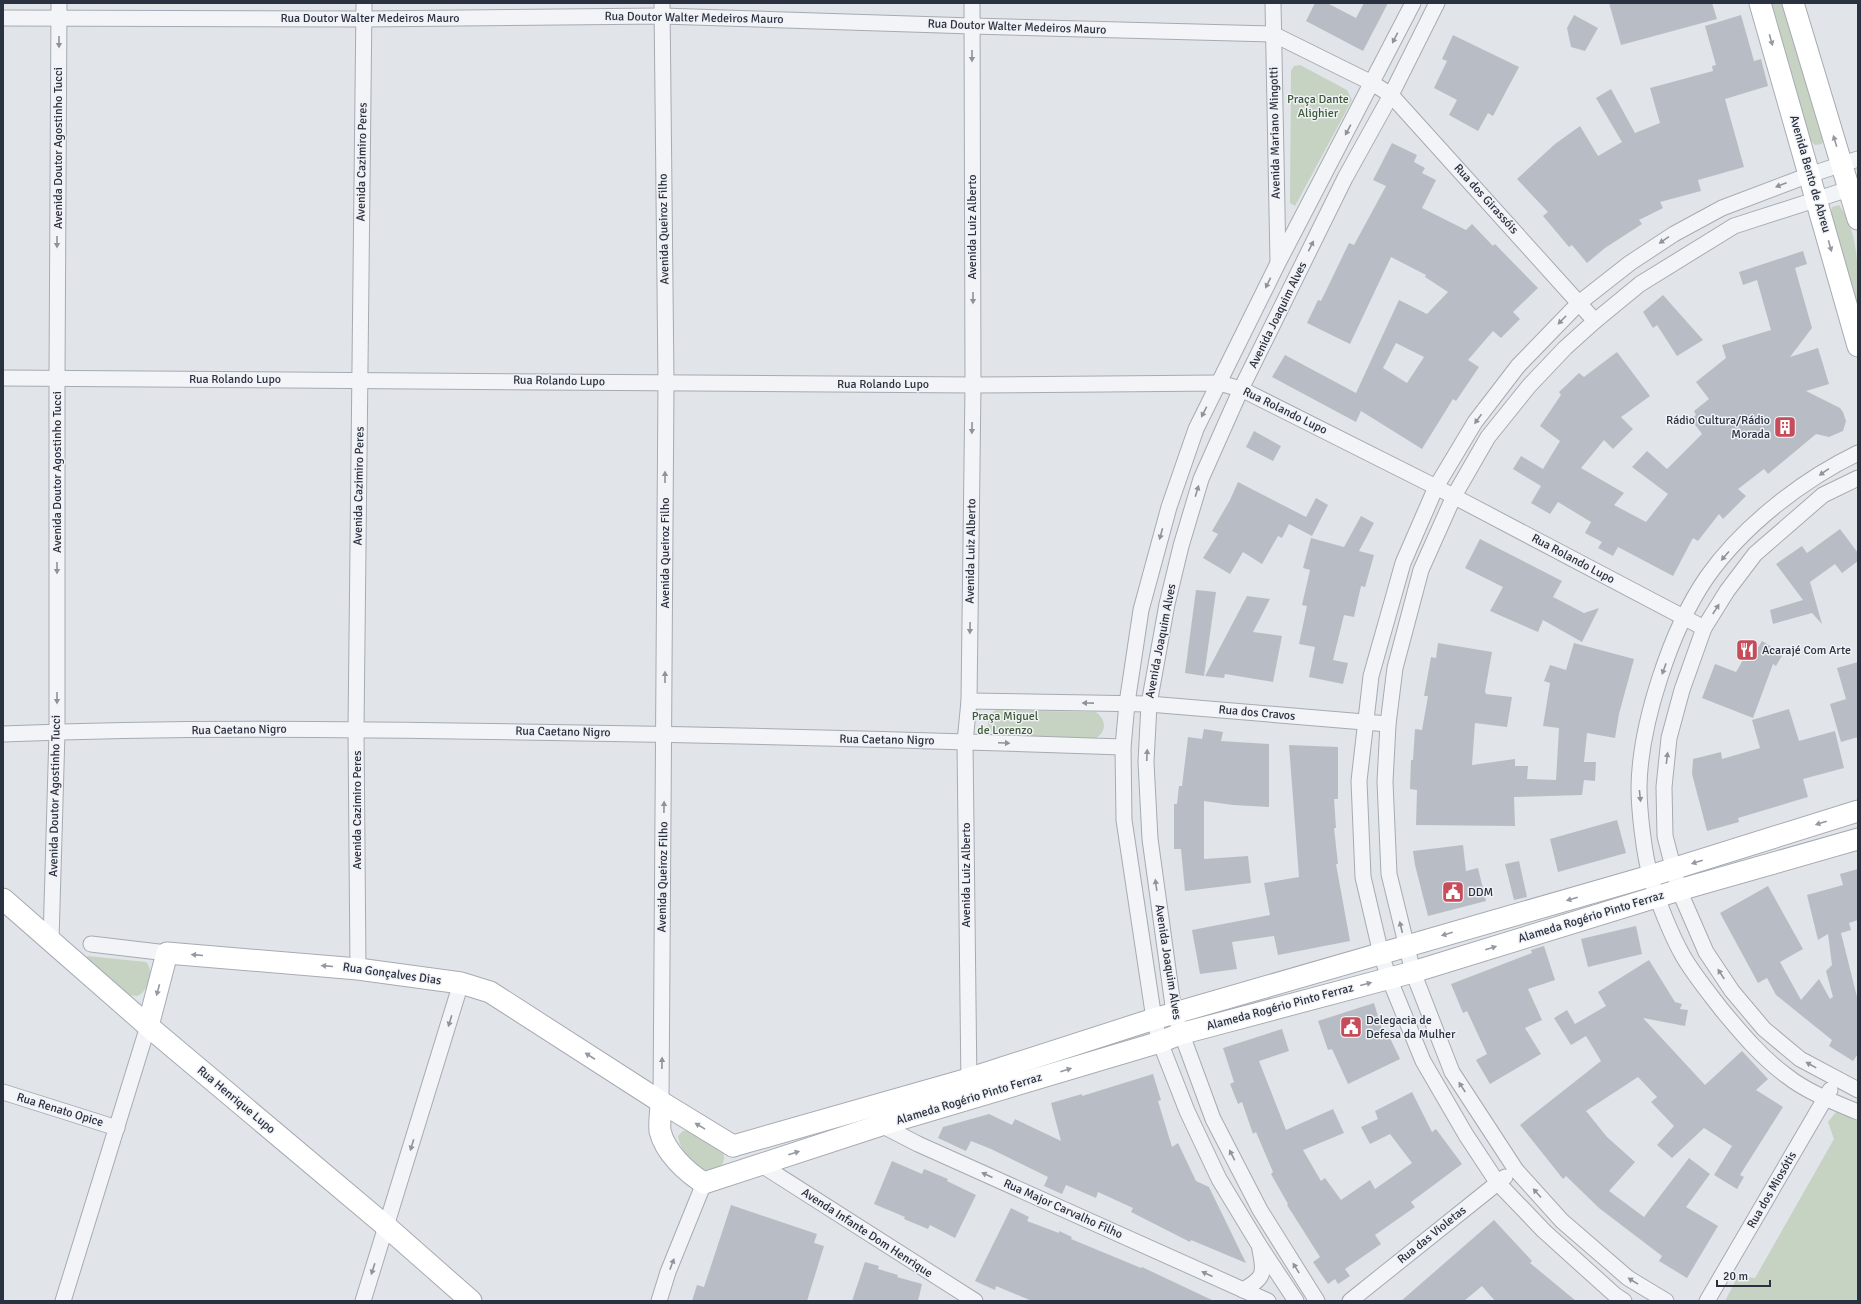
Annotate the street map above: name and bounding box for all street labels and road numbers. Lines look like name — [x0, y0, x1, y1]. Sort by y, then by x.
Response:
street label: Rua Doutor Walter Medeiros Mauro — [604, 9, 784, 27]
street label: Rua Doutor Walter Medeiros Mauro — [281, 11, 459, 26]
street label: Rua Doutor Walter Medeiros Mauro — [927, 16, 1107, 38]
street label: Avenida Doutor Agostinho Tucci — [51, 67, 66, 229]
street label: Avenida Mariano Mingotti — [1266, 67, 1284, 199]
street label: Avenida Cazimiro Peres — [353, 102, 371, 222]
street label: Avenida Bento de Abreu — [1786, 114, 1834, 234]
street label: Rua dos Girassóis — [1451, 161, 1521, 237]
street label: Avenida Queiroz Filho — [656, 173, 672, 285]
street label: Avenida Luiz Alberto — [965, 174, 980, 280]
street label: Avenida Joaquim Alves — [1246, 259, 1310, 371]
street label: Rua Rolando Lupo — [189, 372, 281, 387]
street label: Rua Rolando Lupo — [513, 373, 605, 389]
street label: Rua Rolando Lupo — [837, 377, 929, 392]
street label: Rua Rolando Lupo — [1240, 384, 1330, 438]
street label: Avenida Doutor Agostinho Tucci — [50, 391, 65, 553]
street label: Avenida Cazimiro Peres — [350, 426, 368, 546]
street label: Avenida Queiroz Filho — [658, 498, 673, 609]
street label: Avenida Luiz Alberto — [963, 498, 979, 604]
street label: Rua Rolando Lupo — [1529, 531, 1617, 587]
street label: Avenida Joaquim Alves — [1143, 582, 1179, 700]
street label: Rua dos Cravos — [1218, 702, 1296, 724]
street label: Avenida Doutor Agostinho Tucci — [46, 715, 64, 877]
street label: Rua Caetano Nigro — [191, 722, 287, 738]
street label: Rua Caetano Nigro — [515, 724, 611, 740]
street label: Rua Caetano Nigro — [839, 732, 935, 748]
street label: Avenida Cazimiro Peres — [350, 750, 365, 870]
street label: Avenida Queiroz Filho — [655, 821, 671, 933]
street label: Avenida Luiz Alberto — [959, 822, 974, 928]
street label: Alameda Rogério Pinto Ferraz — [1516, 888, 1666, 946]
street label: Avenida Joaquim Alves — [1151, 903, 1185, 1021]
street label: Rua Gonçalves Dias — [342, 960, 442, 988]
street label: Alameda Rogério Pinto Ferraz — [1205, 980, 1355, 1034]
street label: Rua Henrique Lupo — [194, 1063, 278, 1137]
street label: Alameda Rogério Pinto Ferraz — [894, 1070, 1044, 1128]
street label: Rua Renato Opice — [15, 1090, 105, 1130]
street label: Rua dos Miosótis — [1744, 1149, 1800, 1231]
street label: Rua Major Carvalho Filho — [1001, 1176, 1125, 1242]
street label: Avenda Infante Dom Henrique — [799, 1185, 935, 1281]
street label: Rua das Violetas — [1395, 1203, 1469, 1267]

